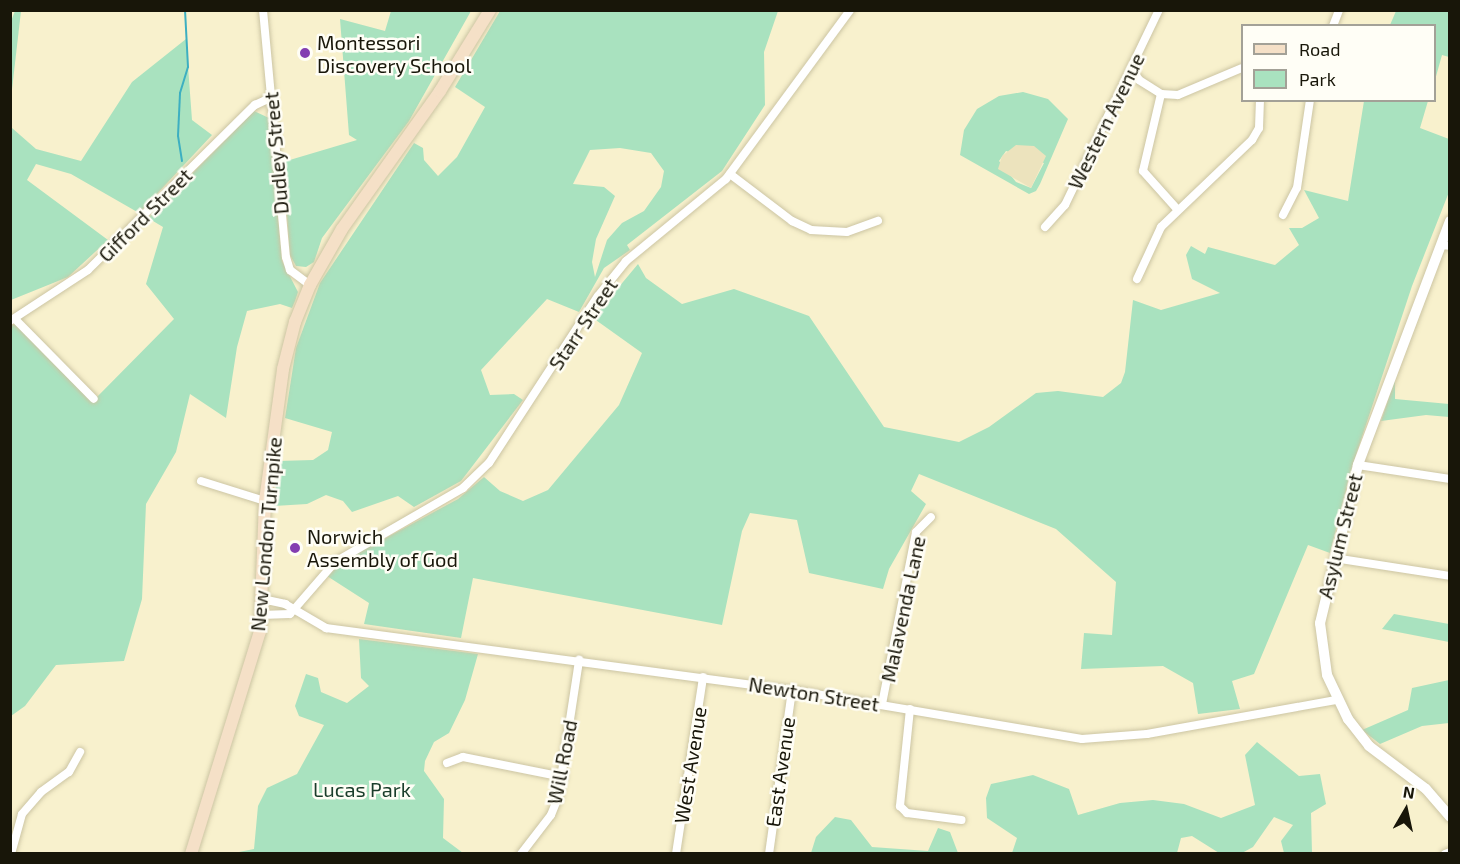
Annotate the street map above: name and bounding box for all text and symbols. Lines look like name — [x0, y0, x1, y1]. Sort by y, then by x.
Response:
legend — [1241, 24, 1436, 102]
place label: Montessori Discovery School — [317, 30, 472, 77]
text: Road — [1299, 38, 1340, 60]
marker: Montessori Discovery School — [298, 46, 312, 60]
street label: Western Avenue — [1063, 49, 1149, 193]
text: Park — [1299, 68, 1336, 90]
street label: Dudley Street — [259, 90, 293, 216]
street label: Gifford Street — [93, 163, 197, 267]
street label: Starr Street — [543, 273, 623, 375]
street label: New London Turnpike — [246, 435, 286, 633]
street label: Asylum Street — [1313, 471, 1367, 601]
place label: Norwich Assembly of God — [307, 524, 459, 571]
street label: Malavenda Lane — [876, 534, 930, 684]
marker: Norwich Assembly of God — [288, 541, 302, 555]
street label: Newton Street — [747, 672, 881, 716]
street label: West Avenue — [669, 705, 711, 825]
street label: East Avenue — [760, 715, 800, 829]
street label: Will Road — [542, 717, 582, 807]
park label: Lucas Park — [313, 777, 411, 801]
north arrow — [1376, 780, 1436, 840]
text: N — [1402, 781, 1416, 802]

